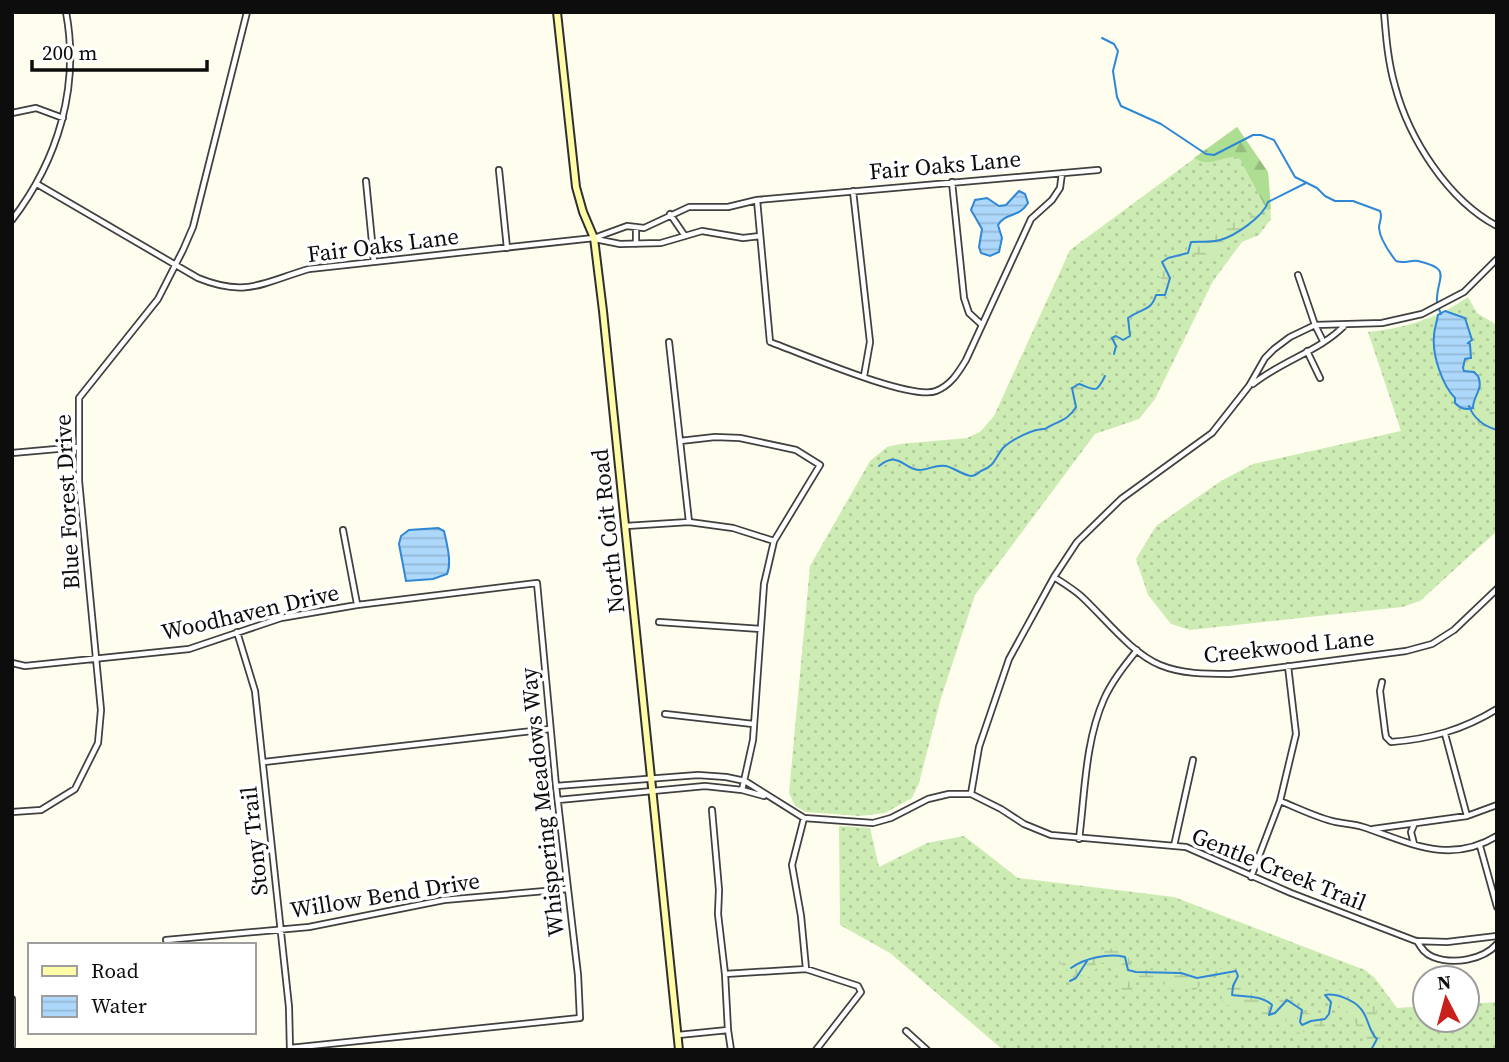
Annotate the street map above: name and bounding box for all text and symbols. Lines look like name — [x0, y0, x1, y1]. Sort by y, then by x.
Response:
scale bar — [32, 28, 206, 72]
text: 200 m — [42, 38, 97, 67]
street label: Fair Oaks Lane — [868, 142, 1022, 188]
street label: Fair Oaks Lane — [305, 220, 461, 270]
street label: Blue Forest Drive — [46, 413, 88, 591]
street label: North Coit Road — [583, 447, 633, 615]
street label: Woodhaven Drive — [158, 576, 342, 648]
street label: Creekwood Lane — [1202, 621, 1376, 671]
street label: Whispering Meadows Way — [512, 666, 572, 938]
street label: Stony Trail — [232, 785, 276, 897]
street label: Gentle Creek Trail — [1187, 819, 1371, 919]
street label: Willow Bend Drive — [288, 864, 482, 926]
legend — [28, 943, 256, 1034]
text: Road — [91, 956, 139, 985]
north arrow — [1411, 964, 1481, 1034]
text: N — [1436, 968, 1453, 996]
text: Water — [91, 991, 147, 1020]

